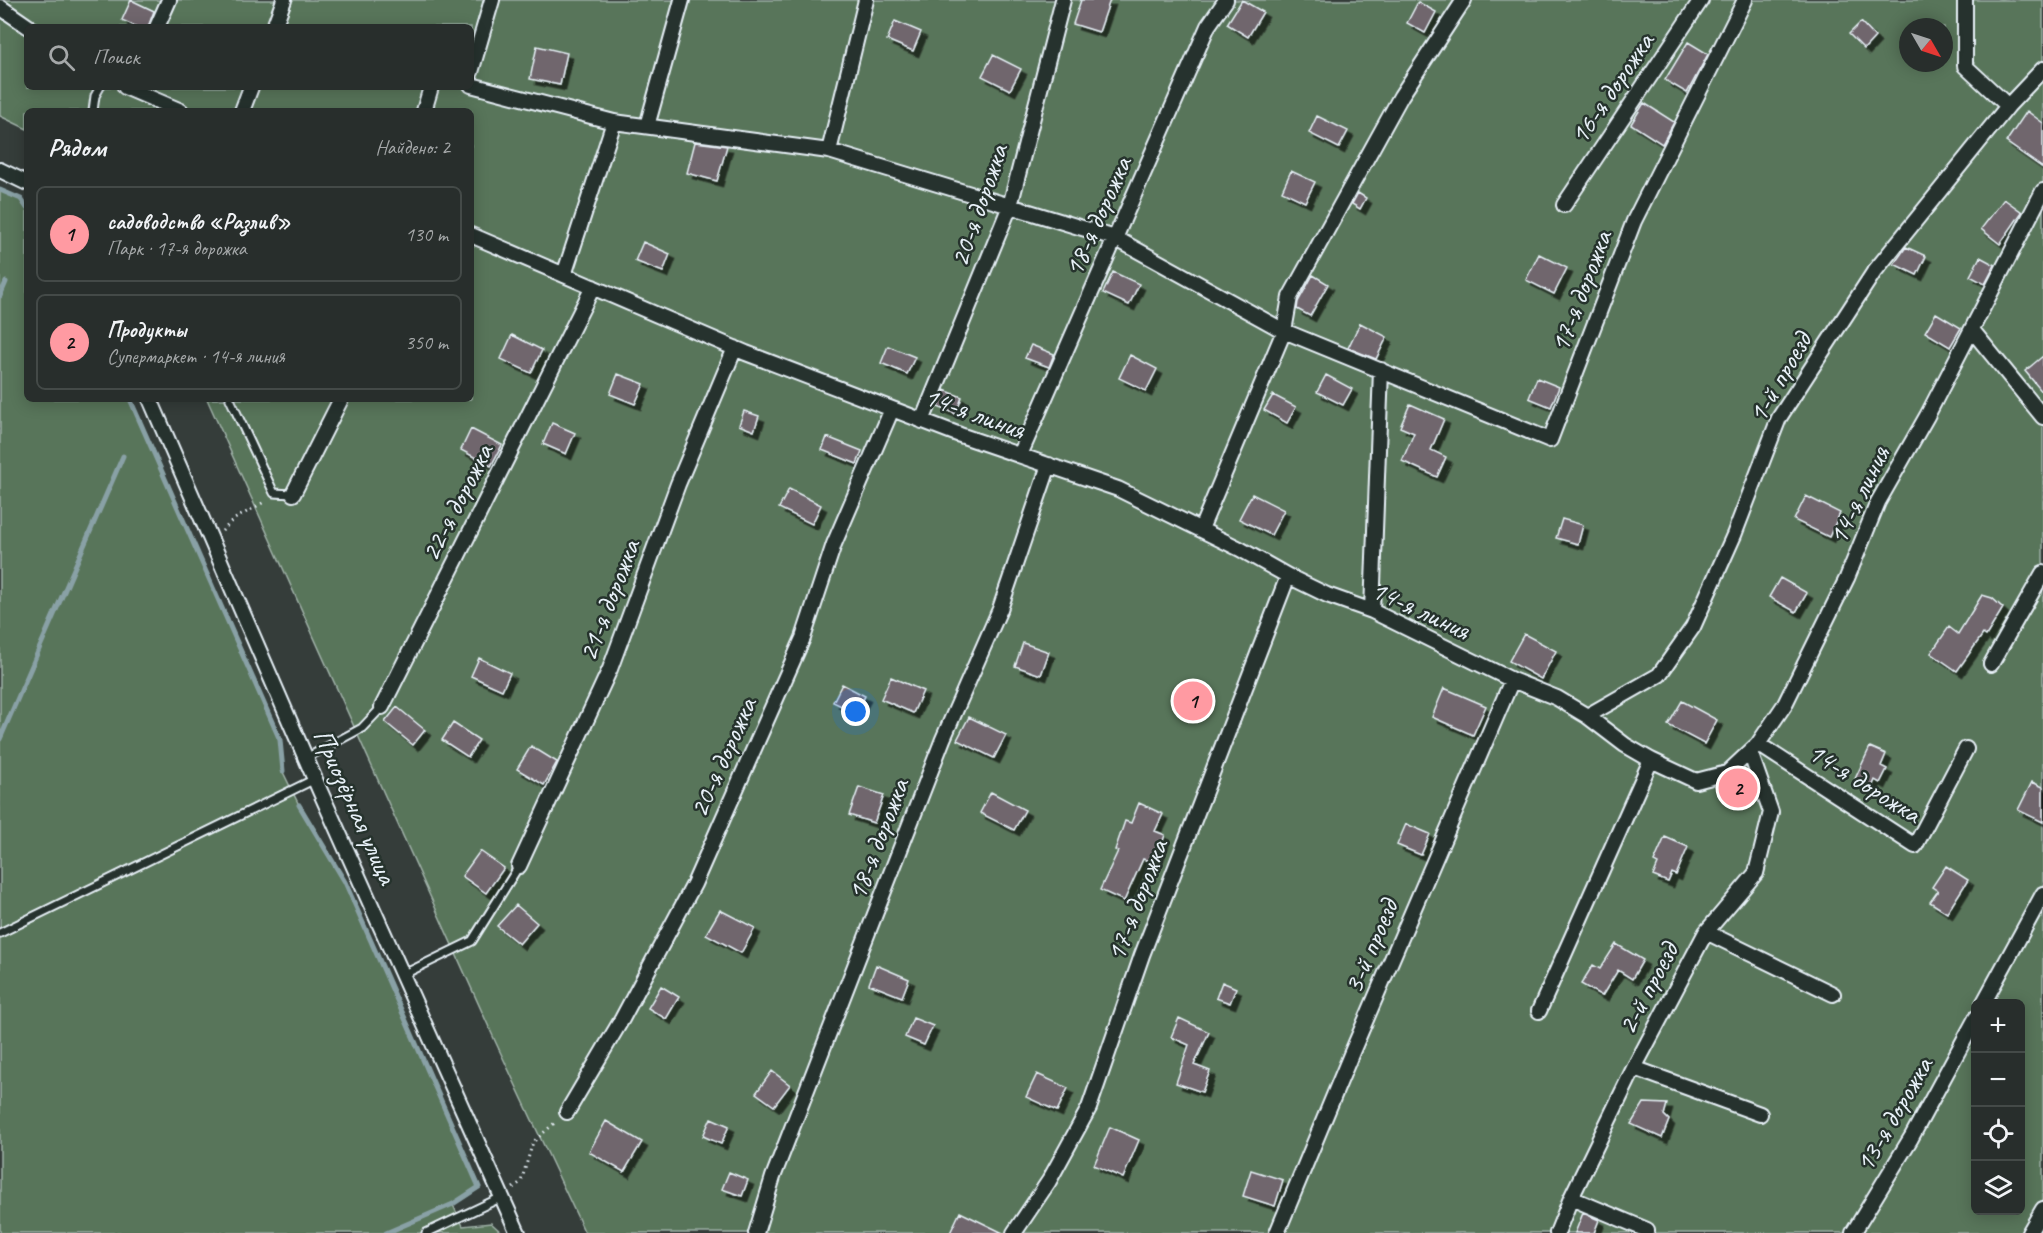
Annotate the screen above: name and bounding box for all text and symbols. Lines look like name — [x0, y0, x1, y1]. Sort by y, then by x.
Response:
north arrow — [1899, 18, 1953, 72]
search box — [24, 24, 474, 90]
street label: 16-я дорожка — [1561, 25, 1662, 151]
icon: search — [45, 41, 78, 74]
text: Поиск — [93, 43, 139, 71]
text: Рядом — [48, 131, 106, 164]
text: Найдено: 2 — [375, 135, 450, 160]
street label: 20-я дорожка — [941, 138, 1016, 271]
street label: 18-я дорожка — [1056, 150, 1140, 281]
text: садоводство «Разлив» — [107, 208, 290, 236]
text: 1 — [65, 222, 74, 247]
text: 130 m — [405, 222, 448, 247]
street label: 17-я дорожка — [1541, 224, 1620, 357]
text: Парк · 17-я дорожка — [107, 236, 247, 261]
text: Продукты — [107, 316, 186, 344]
street label: 1-й проезд — [1740, 323, 1821, 429]
text: 2 — [65, 330, 74, 355]
text: 350 m — [405, 330, 448, 355]
text: Супермаркет · 14-я линия — [107, 344, 285, 369]
street label: 14-я линия — [920, 378, 1031, 447]
street label: 22-я дорожка — [412, 436, 502, 567]
street label: 14-я линия — [1820, 440, 1898, 550]
street label: 21-я дорожка — [569, 533, 648, 666]
street label: 14-я линия — [1366, 571, 1476, 648]
pin: 1 — [1174, 678, 1212, 724]
street label: 20-я дорожка — [681, 691, 765, 822]
your location — [841, 697, 870, 726]
street label: Приозёрная улица — [306, 723, 406, 891]
street label: 14-я дорожка — [1802, 734, 1929, 832]
pin: 2 — [1718, 766, 1758, 810]
street label: 18-я дорожка — [838, 772, 917, 905]
street label: 17-я дорожка — [1097, 833, 1176, 966]
street label: 3-й проезд — [1335, 891, 1407, 998]
street label: 2-й проезд — [1609, 934, 1687, 1040]
map controls — [1971, 999, 2025, 1215]
button: + — [1971, 999, 2025, 1053]
street label: 13-я дорожка — [1847, 1049, 1941, 1178]
button: − — [1971, 1053, 2025, 1107]
button: locate — [1971, 1107, 2025, 1161]
button: layers — [1971, 1161, 2025, 1215]

